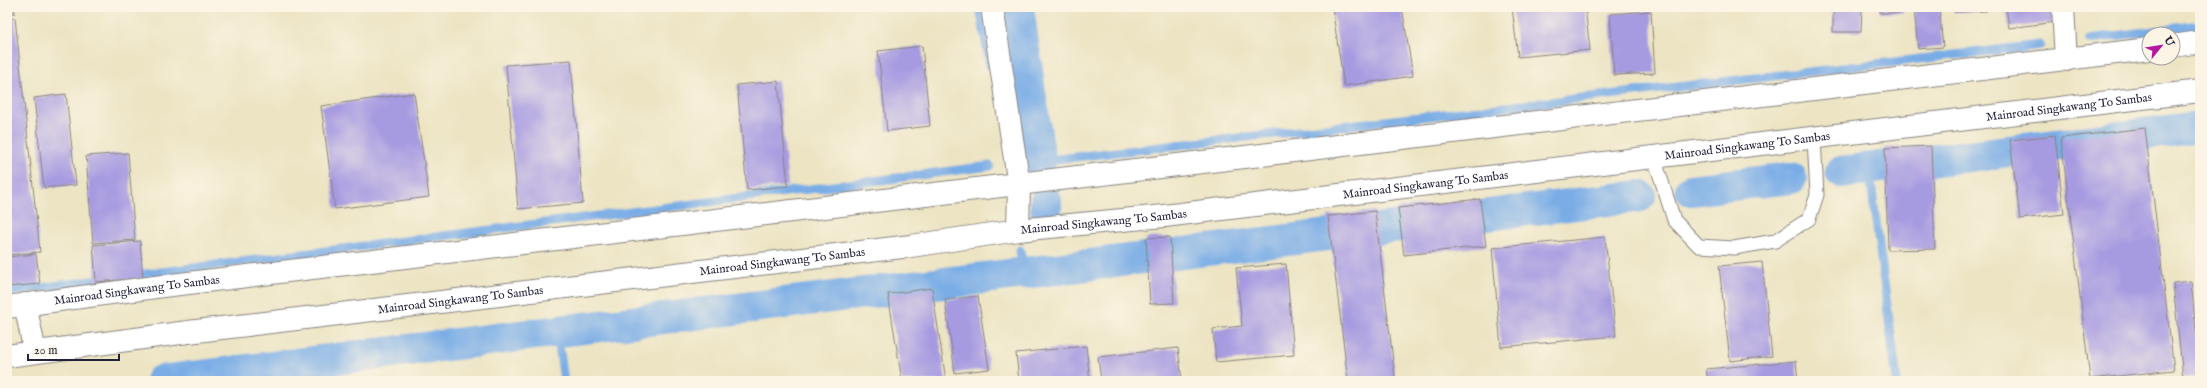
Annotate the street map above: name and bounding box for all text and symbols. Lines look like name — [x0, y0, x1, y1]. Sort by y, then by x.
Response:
north arrow — [2141, 26, 2181, 66]
text: U — [2160, 33, 2178, 50]
street label: Mainroad Singkawang To Sambas — [1985, 90, 2153, 125]
street label: Mainroad Singkawang To Sambas — [1664, 129, 1831, 164]
street label: Mainroad Singkawang To Sambas — [1342, 168, 1509, 202]
street label: Mainroad Singkawang To Sambas — [1020, 206, 1188, 238]
street label: Mainroad Singkawang To Sambas — [699, 245, 866, 279]
street label: Mainroad Singkawang To Sambas — [53, 272, 221, 309]
street label: Mainroad Singkawang To Sambas — [377, 283, 544, 317]
scale bar — [28, 336, 119, 362]
text: 20 m — [34, 343, 57, 358]

